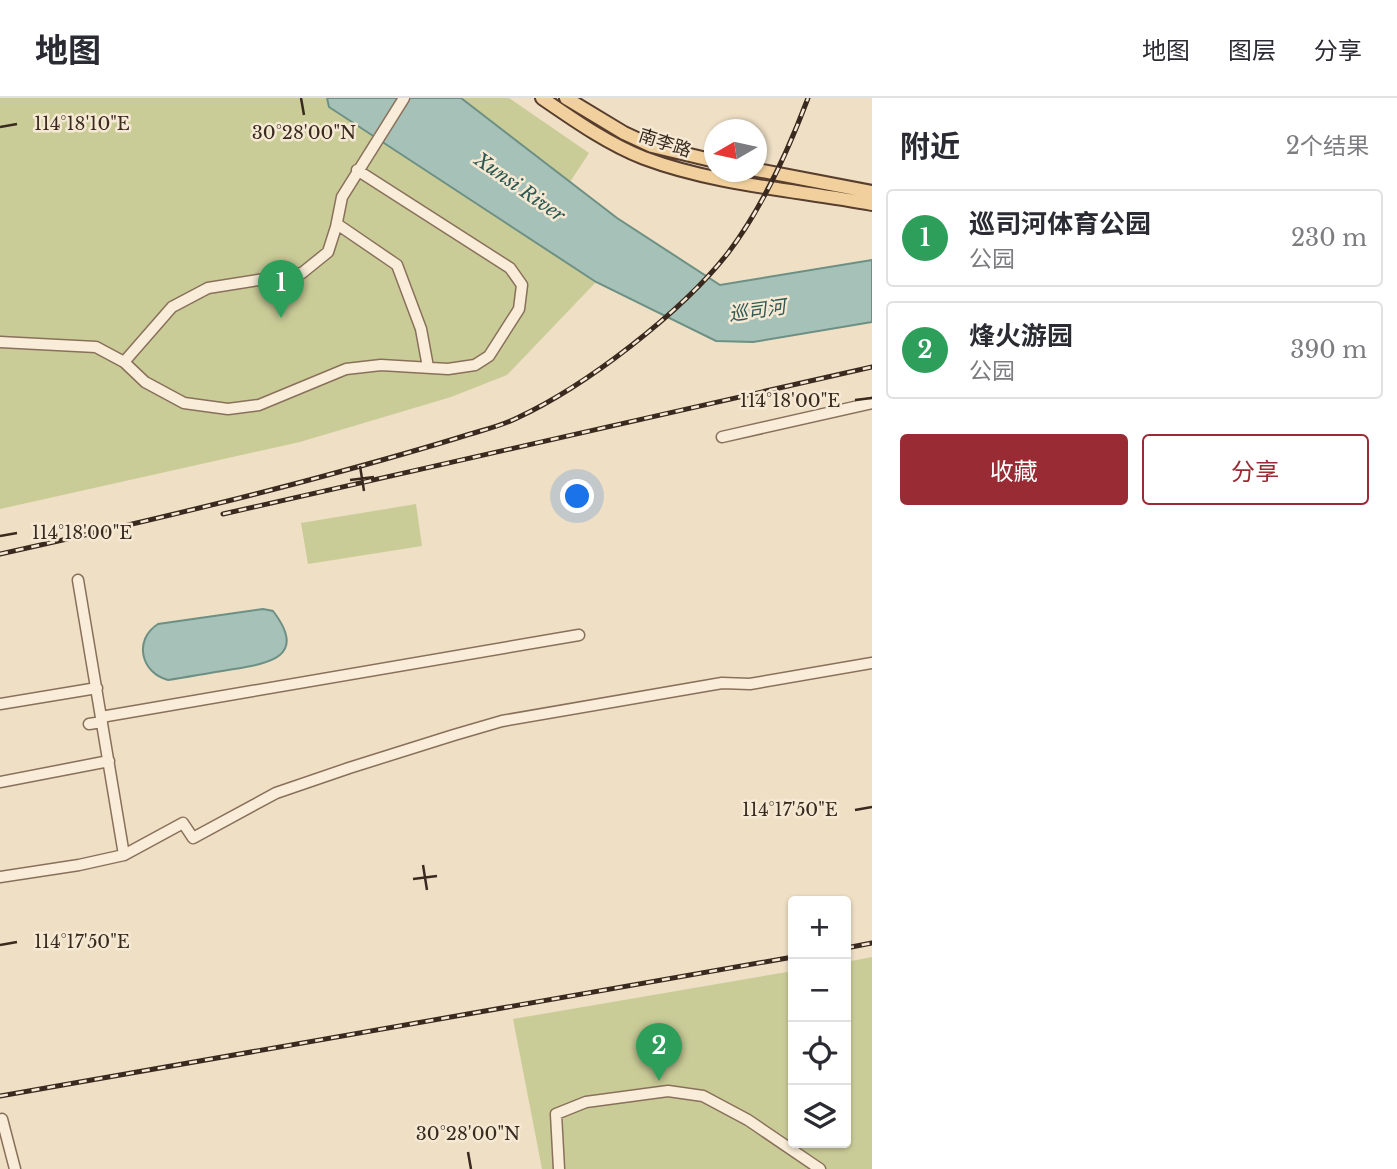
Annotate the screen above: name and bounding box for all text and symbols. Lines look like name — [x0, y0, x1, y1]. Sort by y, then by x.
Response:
text: 地图 — [35, 30, 101, 71]
text: 地图 — [1142, 36, 1190, 65]
text: 图层 — [1228, 36, 1276, 65]
text: 分享 — [1314, 36, 1362, 65]
text: 114°18'10"E — [34, 113, 130, 135]
north arrow — [704, 119, 767, 182]
text: 30°28'00"N — [252, 122, 356, 144]
street label: 南李路 — [636, 124, 694, 162]
text: 附近 — [900, 128, 960, 165]
text: 2个结果 — [1286, 132, 1369, 160]
water label: Xunsi River — [469, 147, 570, 228]
text: 巡司河体育公园 — [969, 208, 1151, 240]
text: 1 — [920, 224, 930, 252]
text: 230 m — [1291, 224, 1367, 252]
text: 公园 — [969, 245, 1015, 273]
pin: 1 — [258, 260, 304, 318]
water label: 巡司河 — [727, 295, 791, 326]
text: 烽火游园 — [969, 320, 1073, 352]
text: 2 — [918, 336, 932, 364]
text: 390 m — [1290, 336, 1367, 364]
text: 公园 — [969, 357, 1015, 385]
text: 114°18'00"E — [740, 390, 840, 412]
button: 收藏 — [900, 434, 1128, 505]
button: 分享 — [1142, 434, 1369, 505]
your location — [560, 479, 594, 513]
text: 114°18'00"E — [32, 522, 132, 544]
text: 114°17'50"E — [742, 799, 838, 821]
map controls — [788, 896, 851, 1148]
button: + — [788, 896, 851, 959]
text: 114°17'50"E — [34, 931, 130, 953]
button: − — [788, 959, 851, 1022]
button: locate — [788, 1022, 851, 1085]
pin: 2 — [636, 1023, 682, 1081]
button: layers — [788, 1085, 851, 1148]
text: 30°28'00"N — [416, 1123, 520, 1145]

